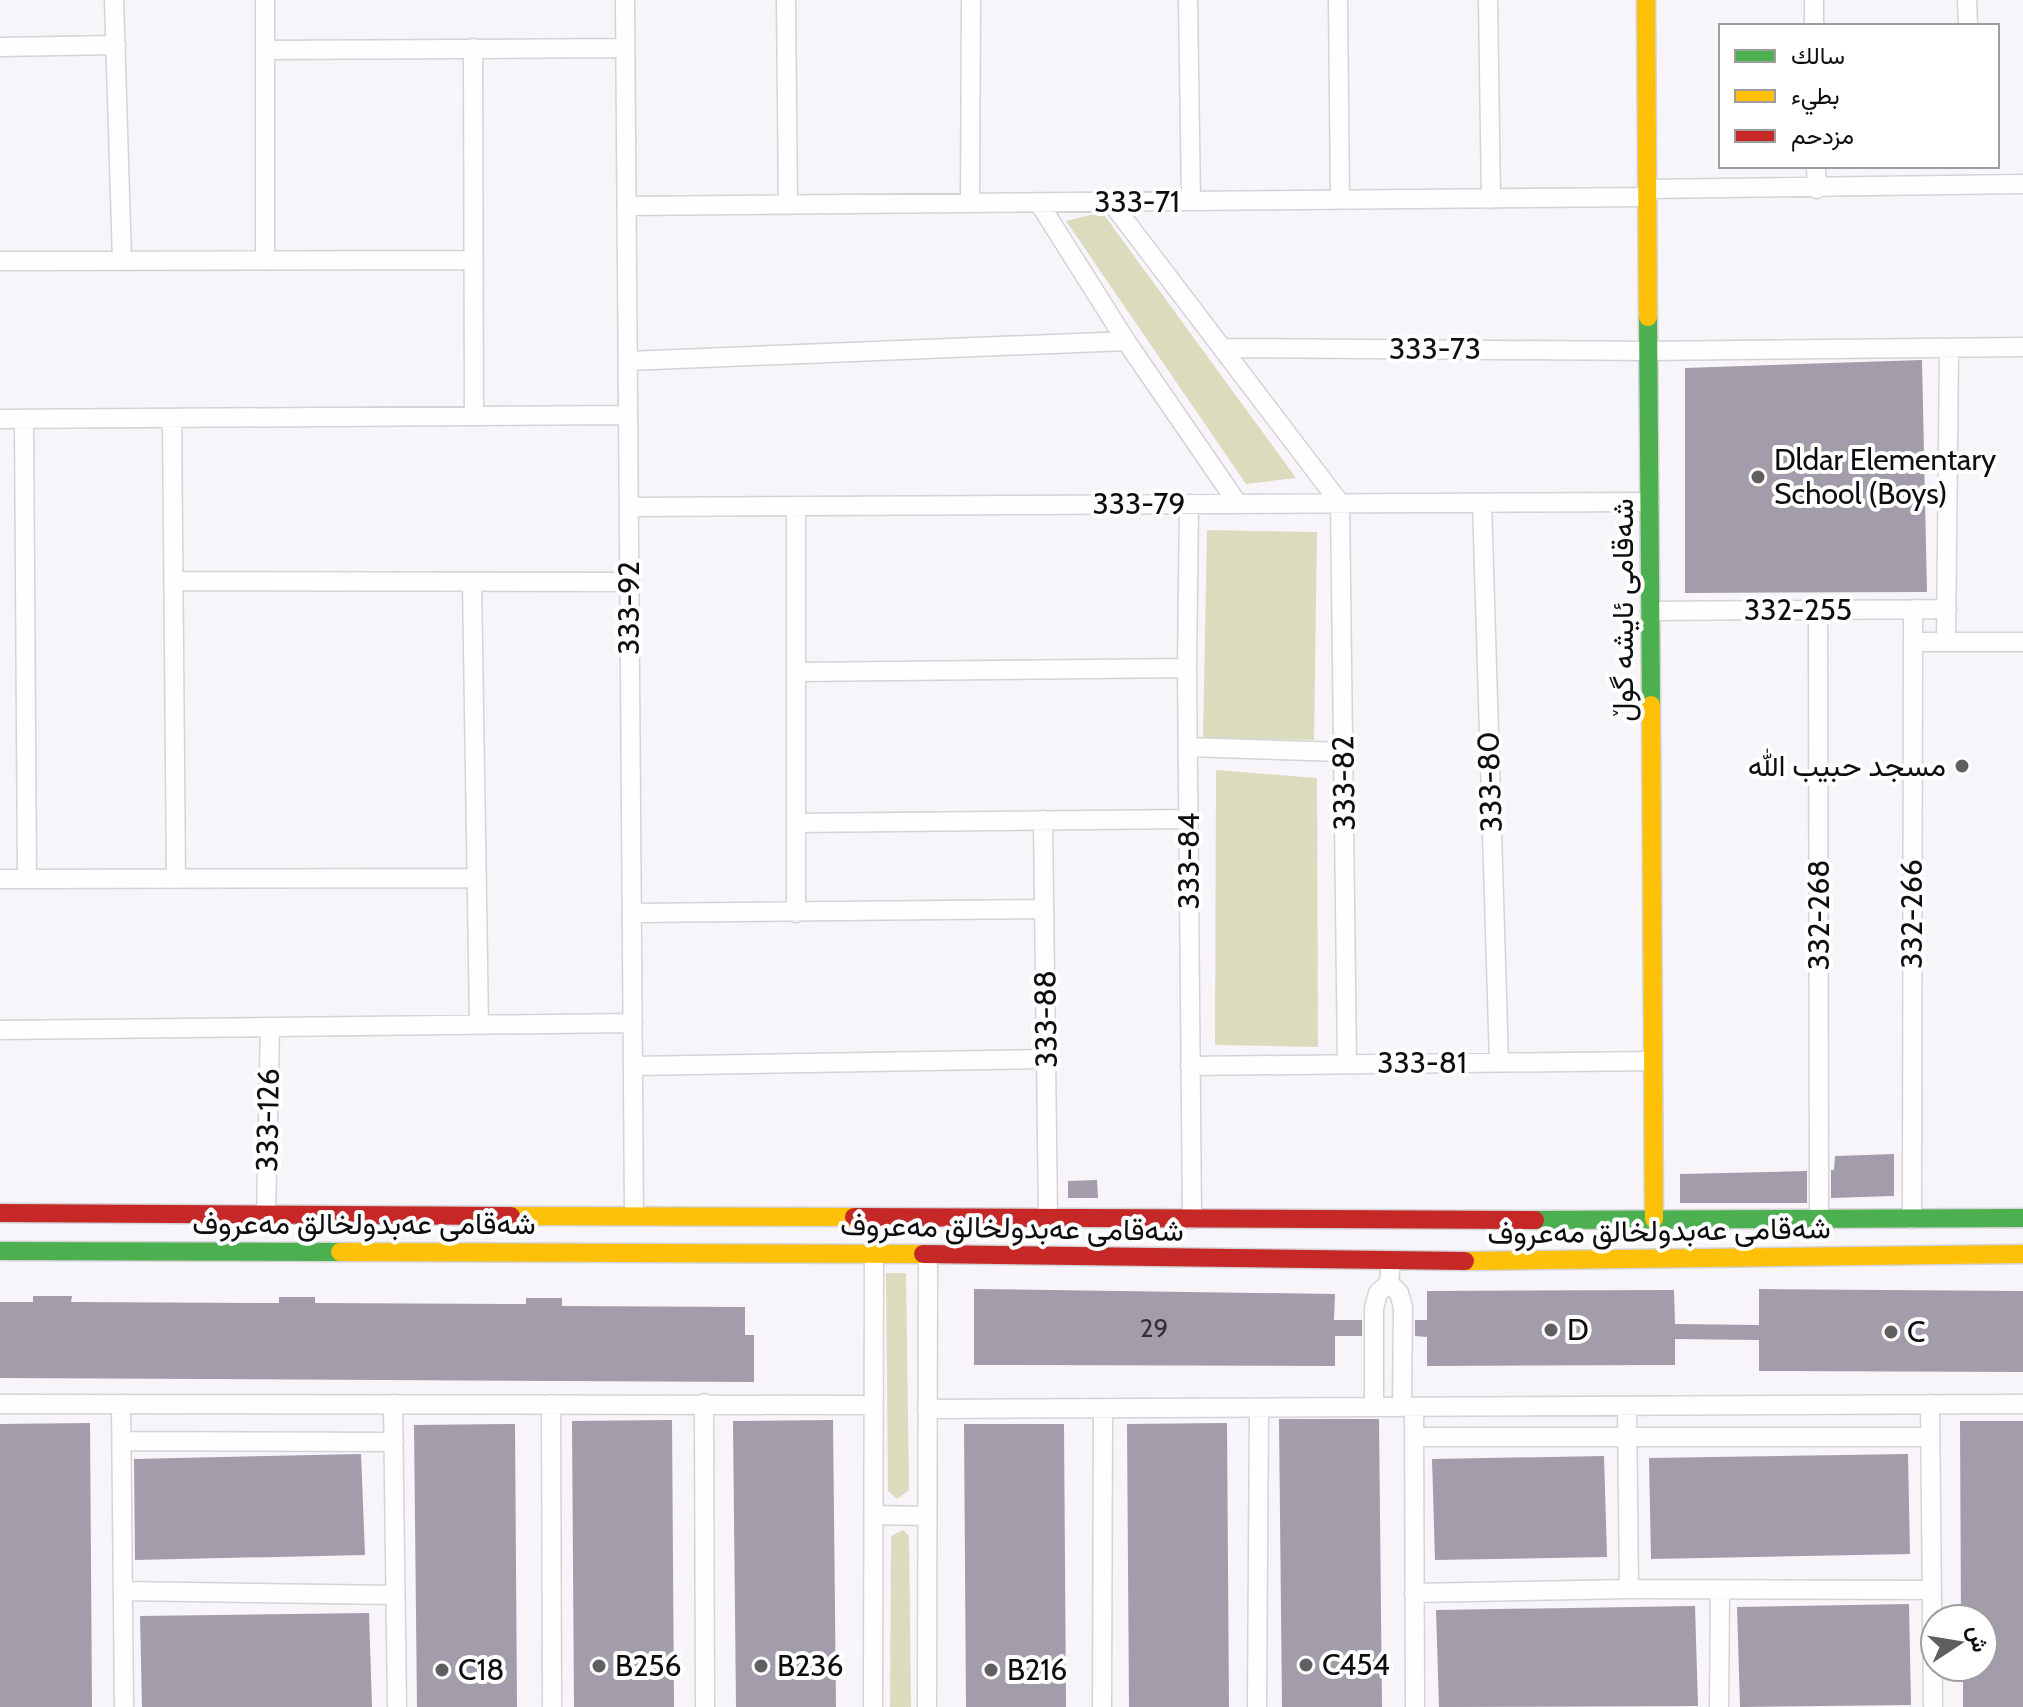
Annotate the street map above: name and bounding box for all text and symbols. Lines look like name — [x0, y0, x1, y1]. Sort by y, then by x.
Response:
legend — [1719, 24, 1999, 168]
text: سالك — [1791, 41, 1845, 70]
text: بطيء — [1791, 81, 1840, 115]
text: مزدحم — [1791, 121, 1854, 152]
street label: 333-71 — [1094, 183, 1180, 220]
street label: 333-73 — [1389, 330, 1481, 367]
place label: Dldar Elementary School (Boys) — [1774, 441, 1996, 512]
marker: Dldar Elementary School (Boys) — [1749, 468, 1767, 486]
street label: 333-79 — [1093, 485, 1185, 522]
street label: شەقامی ئایشە گوڵ — [1604, 498, 1641, 722]
street label: 333-92 — [610, 561, 647, 655]
street label: 332-255 — [1744, 591, 1852, 628]
street label: 333-80 — [1469, 731, 1510, 833]
street label: 333-82 — [1324, 735, 1363, 831]
place label: مسجد حبيب الله — [1748, 747, 1946, 784]
marker: مسجد حبيب الله — [1953, 757, 1971, 775]
street label: 333-84 — [1170, 813, 1207, 909]
street label: 332-266 — [1893, 859, 1930, 969]
street label: 332-268 — [1800, 860, 1837, 970]
street label: 333-88 — [1026, 970, 1065, 1068]
street label: 333-81 — [1377, 1044, 1467, 1081]
street label: 333-126 — [248, 1068, 287, 1172]
street label: شەقامی عەبدولخالق مەعروف — [192, 1205, 536, 1242]
street label: شەقامی عەبدولخالق مەعروف — [840, 1206, 1184, 1249]
street label: شەقامی عەبدولخالق مەعروف — [1487, 1209, 1831, 1252]
place label: D — [1567, 1311, 1589, 1348]
house number: 29 — [1140, 1312, 1168, 1344]
place label: C — [1907, 1313, 1925, 1350]
marker: D — [1542, 1321, 1560, 1339]
marker: C — [1882, 1323, 1900, 1341]
north arrow — [1919, 1603, 1999, 1683]
text: ش — [1962, 1623, 1994, 1655]
place label: C454 — [1322, 1646, 1390, 1683]
place label: B256 — [615, 1647, 682, 1684]
place label: B236 — [777, 1647, 844, 1684]
place label: C18 — [458, 1651, 504, 1688]
place label: B216 — [1007, 1651, 1067, 1688]
marker: C454 — [1297, 1656, 1315, 1674]
marker: B256 — [590, 1657, 608, 1675]
marker: B236 — [752, 1657, 770, 1675]
marker: C18 — [433, 1661, 451, 1679]
marker: B216 — [982, 1661, 1000, 1679]

